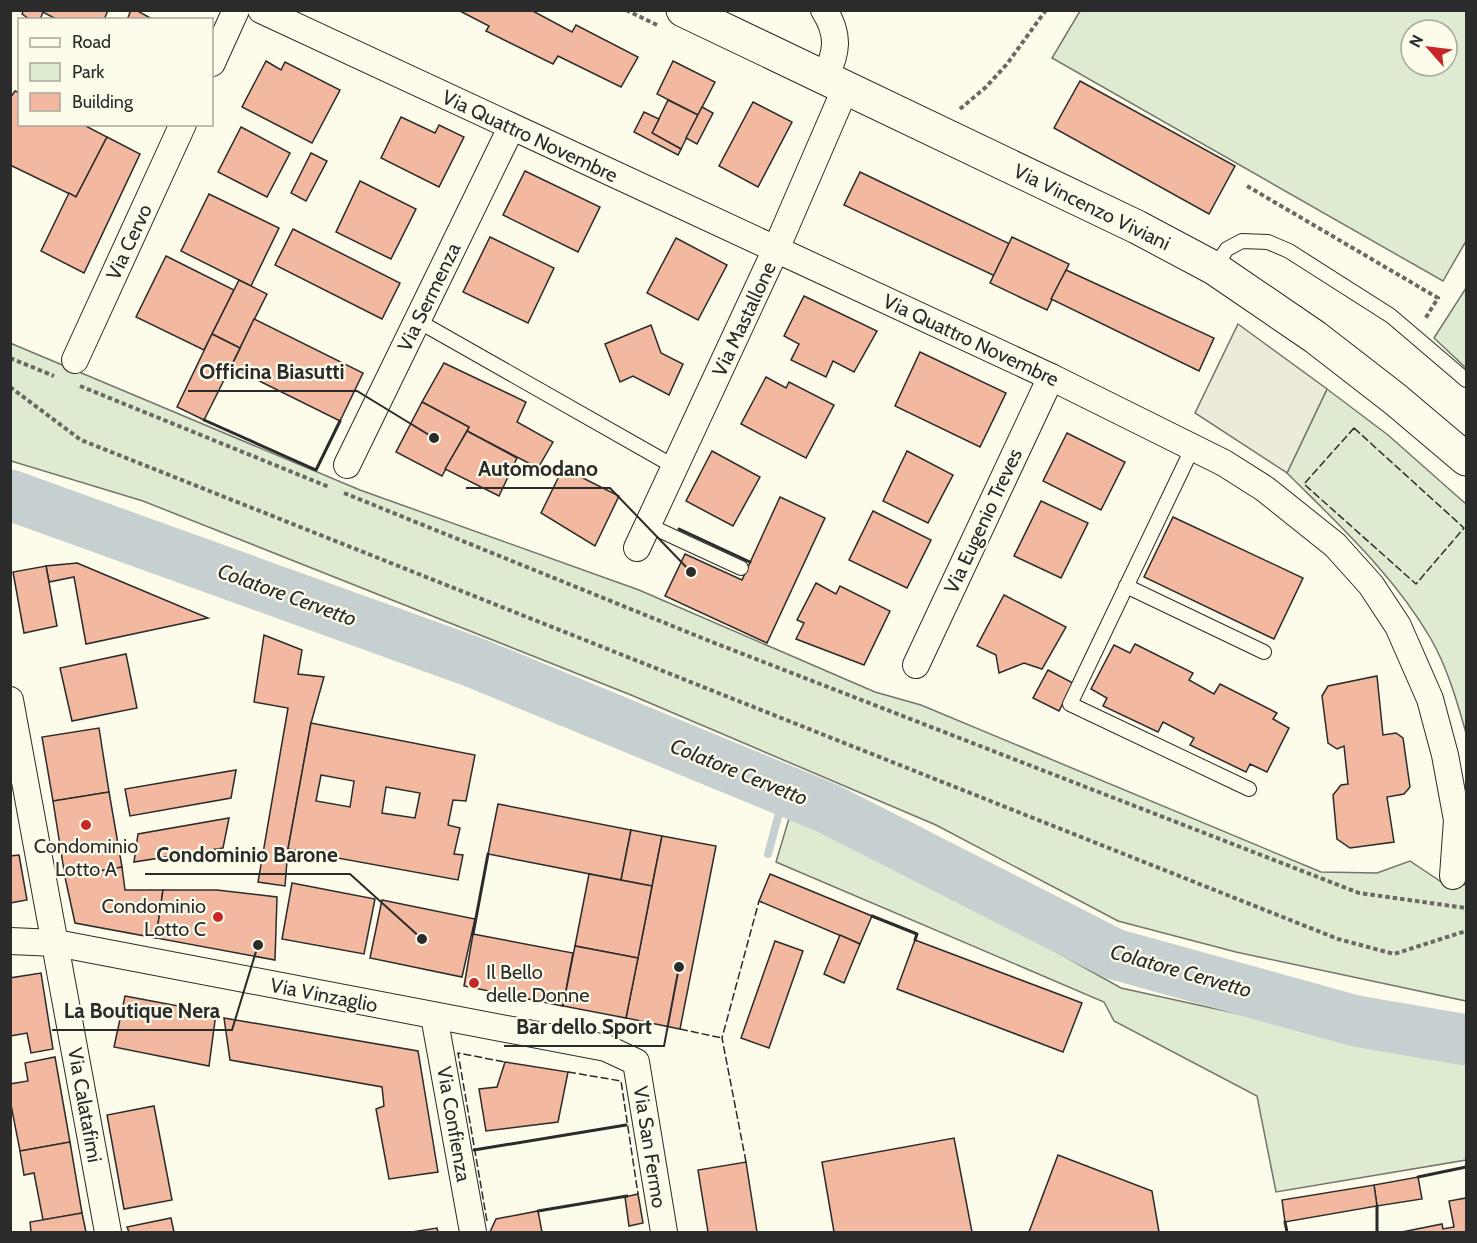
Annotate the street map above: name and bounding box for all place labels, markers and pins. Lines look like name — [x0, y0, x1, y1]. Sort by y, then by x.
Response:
callout: Officina Biasutti — [188, 352, 357, 391]
callout: Automodano — [466, 449, 610, 488]
marker: Condominio Lotto A — [79, 818, 93, 832]
place label: Condominio Lotto A — [34, 834, 138, 881]
callout: Condominio Barone — [145, 835, 350, 874]
place label: Condominio Lotto C — [101, 894, 206, 941]
marker: Condominio Lotto C — [211, 910, 225, 924]
place label: Il Bello delle Donne — [486, 960, 589, 1007]
marker: Il Bello delle Donne — [467, 976, 481, 990]
callout: La Boutique Nera — [52, 991, 232, 1030]
callout: Bar dello Sport — [504, 1007, 664, 1046]

